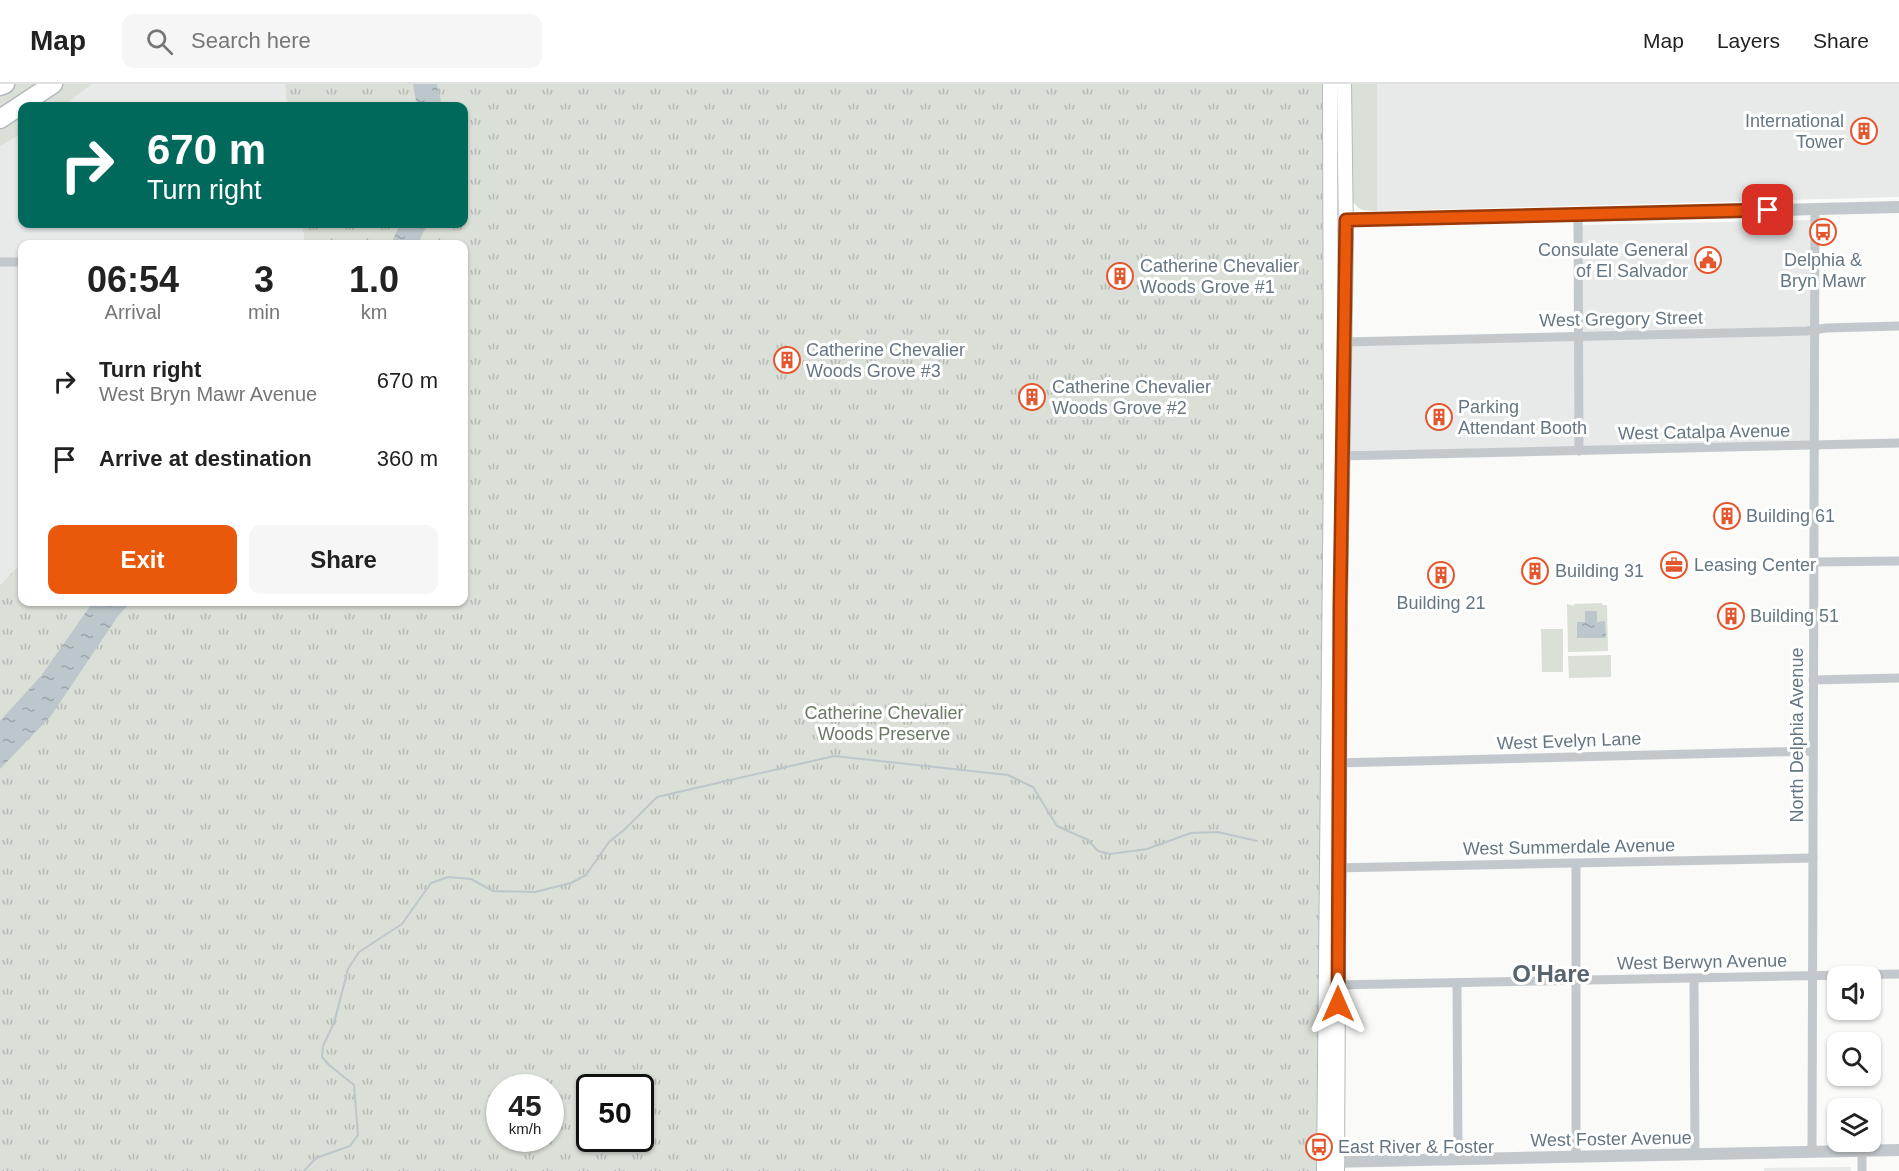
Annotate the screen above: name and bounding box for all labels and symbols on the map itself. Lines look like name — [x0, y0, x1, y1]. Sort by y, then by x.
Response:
place label: International Tower — [1745, 111, 1844, 152]
building icon: International Tower — [1849, 116, 1879, 146]
pin — [1742, 184, 1793, 235]
bus stop icon: Delphia & Bryn Mawr — [1808, 217, 1838, 247]
place label: Consulate General of El Salvador — [1538, 240, 1688, 281]
public building icon: Consulate General of El Salvador — [1693, 245, 1723, 275]
place label: Delphia & Bryn Mawr — [1780, 250, 1866, 291]
place label: Catherine Chevalier Woods Grove #1 — [1140, 256, 1299, 297]
building icon: Catherine Chevalier Woods Grove #1 — [1105, 261, 1135, 291]
street label: West Gregory Street — [1539, 308, 1703, 330]
place label: Catherine Chevalier Woods Grove #3 — [806, 340, 965, 381]
building icon: Catherine Chevalier Woods Grove #3 — [772, 345, 802, 375]
place label: Catherine Chevalier Woods Grove #2 — [1052, 377, 1211, 418]
building icon: Catherine Chevalier Woods Grove #2 — [1017, 382, 1047, 412]
place label: Parking Attendant Booth — [1458, 397, 1587, 438]
building icon: Parking Attendant Booth — [1424, 402, 1454, 432]
street label: West Catalpa Avenue — [1618, 420, 1790, 444]
building icon: Building 61 — [1712, 501, 1742, 531]
place label: Building 61 — [1746, 506, 1835, 526]
office icon: Leasing Center — [1659, 550, 1689, 580]
place label: Leasing Center — [1694, 555, 1816, 575]
building icon: Building 31 — [1520, 556, 1550, 586]
building icon: Building 21 — [1426, 560, 1456, 590]
place label: Building 31 — [1555, 561, 1644, 581]
place label: Building 21 — [1396, 593, 1486, 613]
building icon: Building 51 — [1716, 601, 1746, 631]
place label: Building 51 — [1750, 606, 1839, 626]
street label: North Delphia Avenue — [1787, 648, 1807, 822]
park label: Catherine Chevalier Woods Preserve — [804, 703, 964, 744]
street label: West Evelyn Lane — [1496, 728, 1642, 754]
street label: West Summerdale Avenue — [1463, 835, 1675, 859]
street label: West Berwyn Avenue — [1617, 951, 1787, 973]
district label: O'Hare — [1512, 960, 1590, 987]
position arrow — [1306, 972, 1370, 1036]
speed limit sign: 50 — [576, 1074, 654, 1152]
street label: West Foster Avenue — [1530, 1128, 1692, 1150]
bus stop icon: East River & Foster — [1304, 1132, 1334, 1162]
place label: East River & Foster — [1338, 1137, 1494, 1157]

